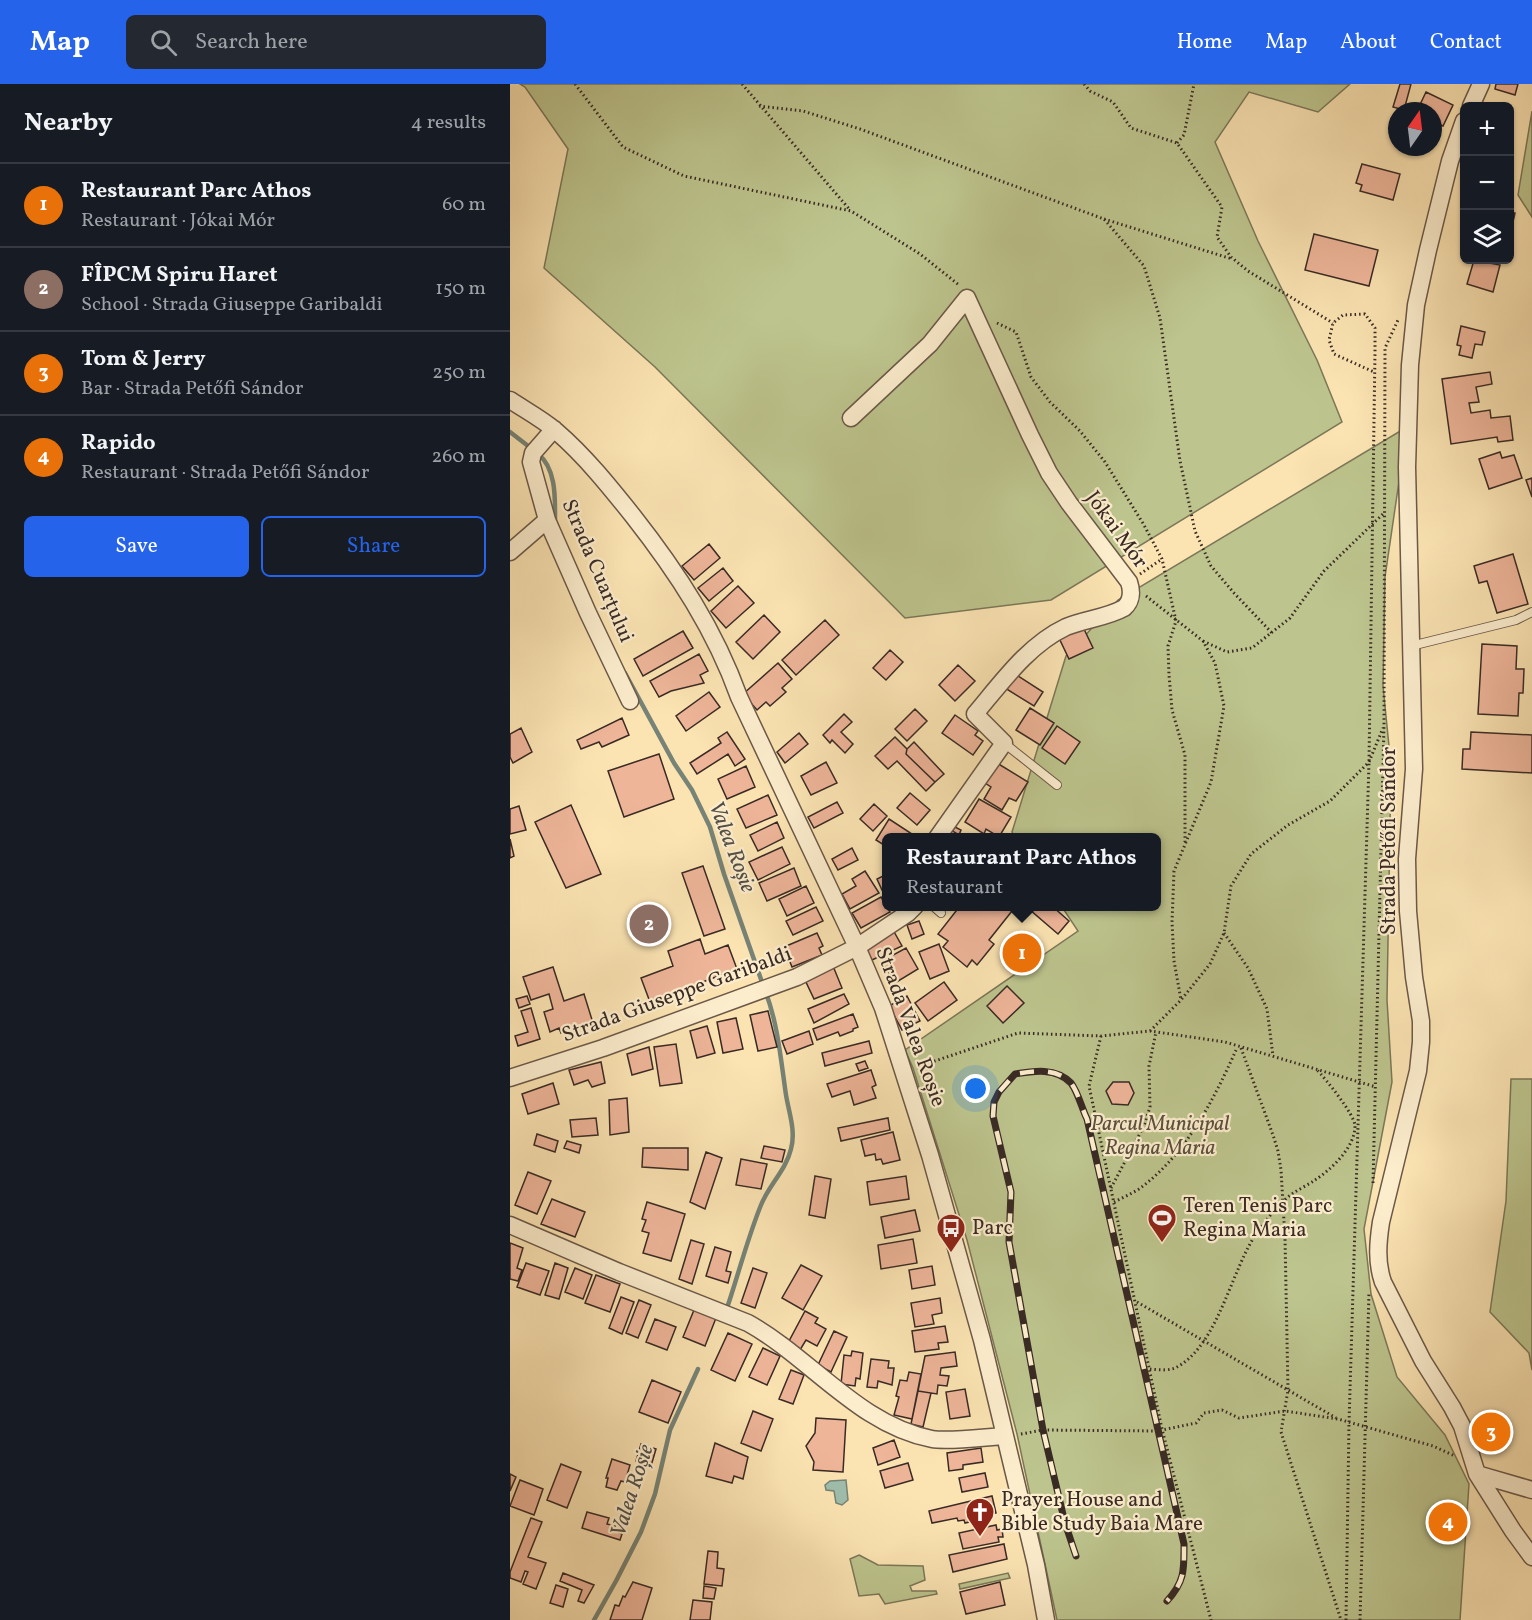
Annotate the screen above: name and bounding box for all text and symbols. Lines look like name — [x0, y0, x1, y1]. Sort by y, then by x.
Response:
search box — [126, 15, 546, 69]
text: Map — [30, 23, 90, 62]
icon: search — [147, 26, 180, 59]
text: Search here — [195, 27, 308, 58]
text: Home — [1177, 28, 1232, 57]
text: Map — [1265, 28, 1307, 57]
text: About — [1340, 28, 1397, 57]
text: Contact — [1430, 28, 1502, 57]
north arrow — [1388, 102, 1442, 156]
map controls — [1460, 102, 1514, 264]
button: + — [1460, 102, 1514, 156]
text: Nearby — [24, 105, 113, 141]
text: 4 results — [411, 109, 486, 137]
button: − — [1460, 156, 1514, 210]
text: Restaurant Parc Athos — [81, 176, 311, 207]
text: 1 — [39, 191, 48, 219]
text: 60 m — [442, 191, 486, 219]
text: Restaurant · Jókai Mór — [81, 207, 275, 235]
button: layers — [1460, 210, 1514, 264]
text: FÎPCM Spiru Haret — [81, 260, 277, 291]
text: 2 — [38, 275, 49, 303]
text: 150 m — [435, 275, 486, 303]
text: School · Strada Giuseppe Garibaldi — [81, 291, 383, 319]
text: Tom & Jerry — [81, 344, 206, 375]
text: 3 — [38, 359, 49, 387]
text: 250 m — [432, 359, 486, 387]
text: Bar · Strada Petőfi Sándor — [81, 375, 303, 403]
text: Rapido — [81, 428, 156, 459]
text: 4 — [37, 443, 50, 471]
text: 260 m — [431, 443, 486, 471]
text: Restaurant · Strada Petőfi Sándor — [81, 459, 369, 487]
street label: Jókai Mór — [1078, 485, 1154, 575]
street label: Strada Cuarțului — [554, 495, 640, 647]
button: Save — [24, 516, 249, 577]
button: Share — [261, 516, 486, 577]
street label: Strada Petőfi Sándor — [1375, 747, 1404, 935]
water label: Valea Roșie — [699, 797, 763, 897]
popup — [882, 833, 1161, 911]
text: Restaurant Parc Athos — [906, 843, 1137, 874]
text: Restaurant — [906, 874, 1003, 902]
pin: 2 — [630, 902, 668, 946]
pin: 1 — [1002, 930, 1042, 976]
street label: Strada Giuseppe Garibaldi — [558, 940, 796, 1050]
street label: Strada Valea Roșie — [868, 943, 952, 1111]
your location — [961, 1074, 990, 1103]
park label: Parcul Municipal Regina Maria — [1090, 1110, 1230, 1163]
place label: Teren Tenis Parc Regina Maria — [1183, 1192, 1332, 1245]
sports icon: Teren Tenis Parc Regina Maria — [1146, 1202, 1178, 1244]
bus stop icon: Parc — [935, 1212, 967, 1254]
place label: Parc — [972, 1214, 1013, 1243]
pin: 3 — [1472, 1410, 1510, 1454]
water label: Valea Roșie — [603, 1441, 663, 1541]
place label: Prayer House and Bible Study Baia Mare — [1001, 1486, 1203, 1539]
church icon: Prayer House and Bible Study Baia Mare — [964, 1496, 996, 1538]
pin: 4 — [1428, 1500, 1468, 1544]

